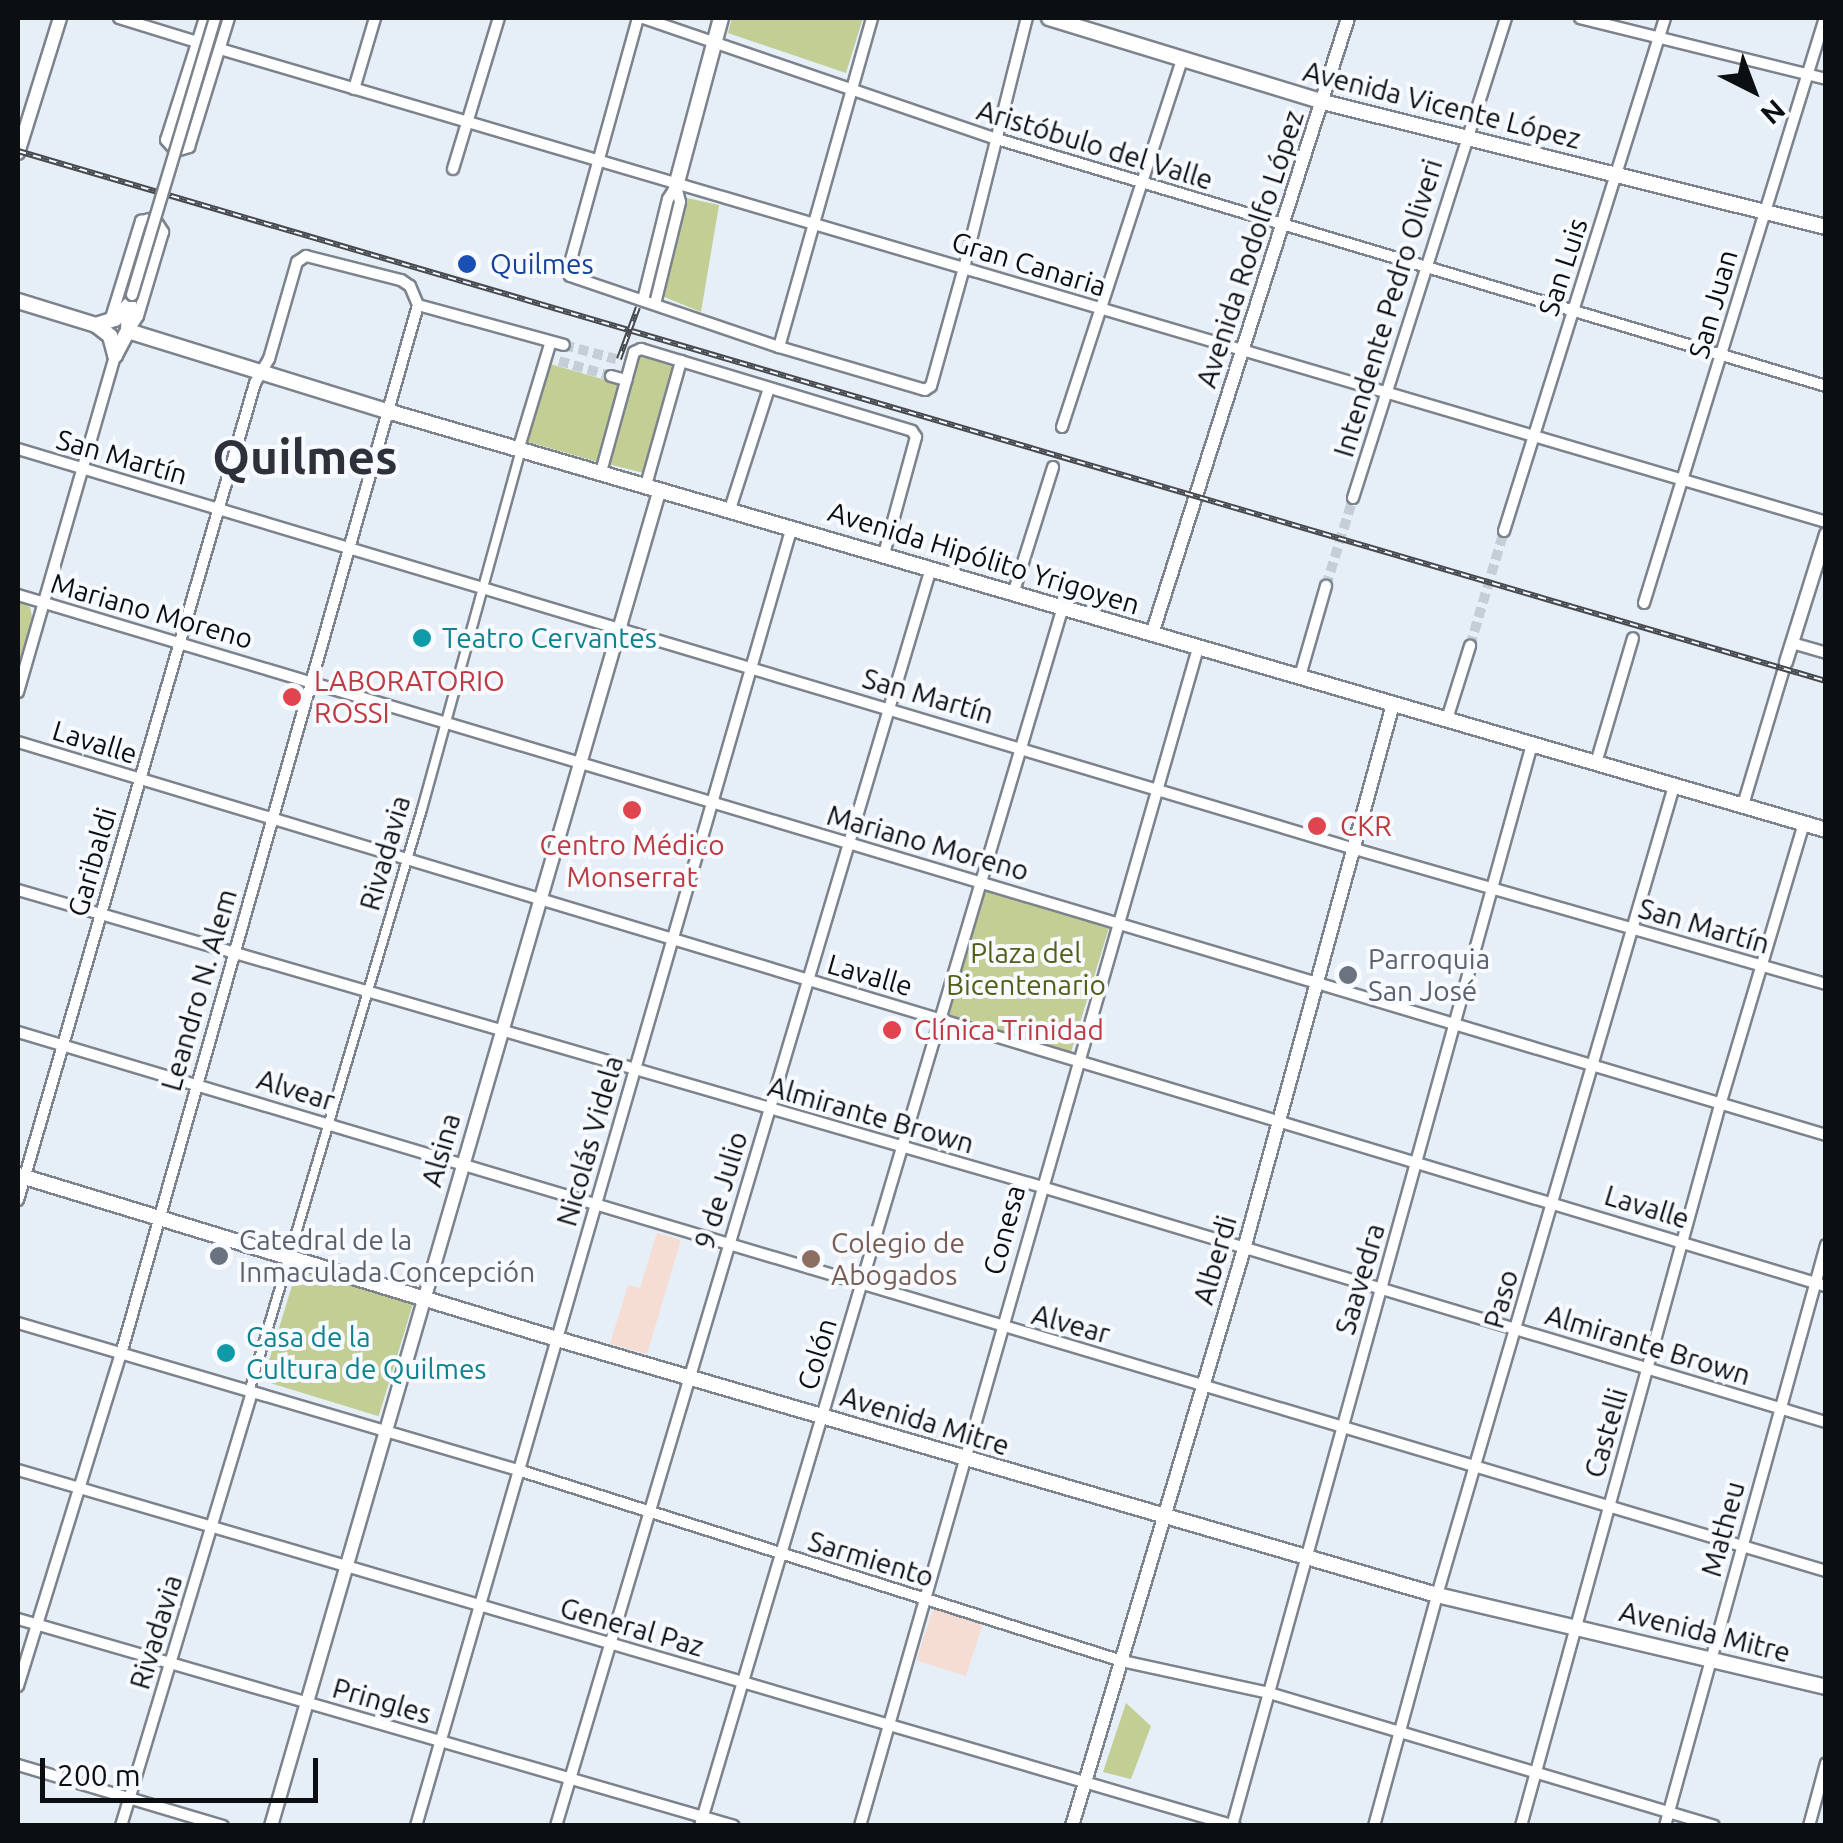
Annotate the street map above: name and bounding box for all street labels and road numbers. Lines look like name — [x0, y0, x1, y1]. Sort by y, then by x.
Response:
street label: Avenida Vicente López — [1300, 54, 1584, 156]
street label: Aristóbulo del Valle — [973, 93, 1217, 197]
street label: Avenida Rodolfo López — [1189, 106, 1311, 392]
street label: Intendente Pedro Oliveri — [1327, 155, 1449, 461]
street label: San Luis — [1531, 214, 1595, 320]
street label: Gran Canaria — [948, 225, 1110, 303]
street label: San Juan — [1681, 246, 1745, 362]
street label: San Martín — [53, 422, 191, 492]
street label: Avenida Hipólito Yrigoyen — [824, 495, 1144, 621]
street label: Mariano Moreno — [47, 566, 257, 656]
street label: San Martín — [859, 661, 997, 731]
street label: Lavalle — [49, 713, 141, 771]
street label: Rivadavia — [353, 792, 417, 914]
street label: Mariano Moreno — [823, 798, 1033, 888]
street label: Garibaldi — [60, 804, 124, 920]
street label: Leandro N. Alem — [154, 885, 244, 1095]
street label: San Martín — [1635, 891, 1773, 961]
street label: Lavalle — [824, 947, 916, 1003]
street label: Nicolás Videla — [550, 1052, 630, 1230]
street label: Alvear — [253, 1062, 339, 1118]
street label: Almirante Brown — [764, 1070, 978, 1160]
street label: Alsina — [415, 1109, 467, 1191]
street label: 9 de Julio — [687, 1127, 755, 1253]
street label: Lavalle — [1601, 1178, 1693, 1236]
street label: Conesa — [976, 1181, 1032, 1279]
street label: Alberdi — [1186, 1212, 1244, 1308]
street label: Saavedra — [1328, 1220, 1392, 1338]
street label: Paso — [1477, 1266, 1525, 1332]
street label: Alvear — [1028, 1297, 1114, 1351]
street label: Almirante Brown — [1541, 1298, 1755, 1392]
street label: Colón — [790, 1314, 844, 1394]
street label: Avenida Mitre — [836, 1379, 1014, 1463]
street label: Castelli — [1577, 1384, 1635, 1482]
street label: Matheu — [1694, 1478, 1752, 1580]
street label: Sarmiento — [804, 1524, 938, 1594]
street label: Rivadavia — [123, 1571, 189, 1693]
street label: General Paz — [556, 1590, 708, 1664]
street label: Avenida Mitre — [1616, 1595, 1794, 1669]
street label: Pringles — [329, 1671, 435, 1731]

